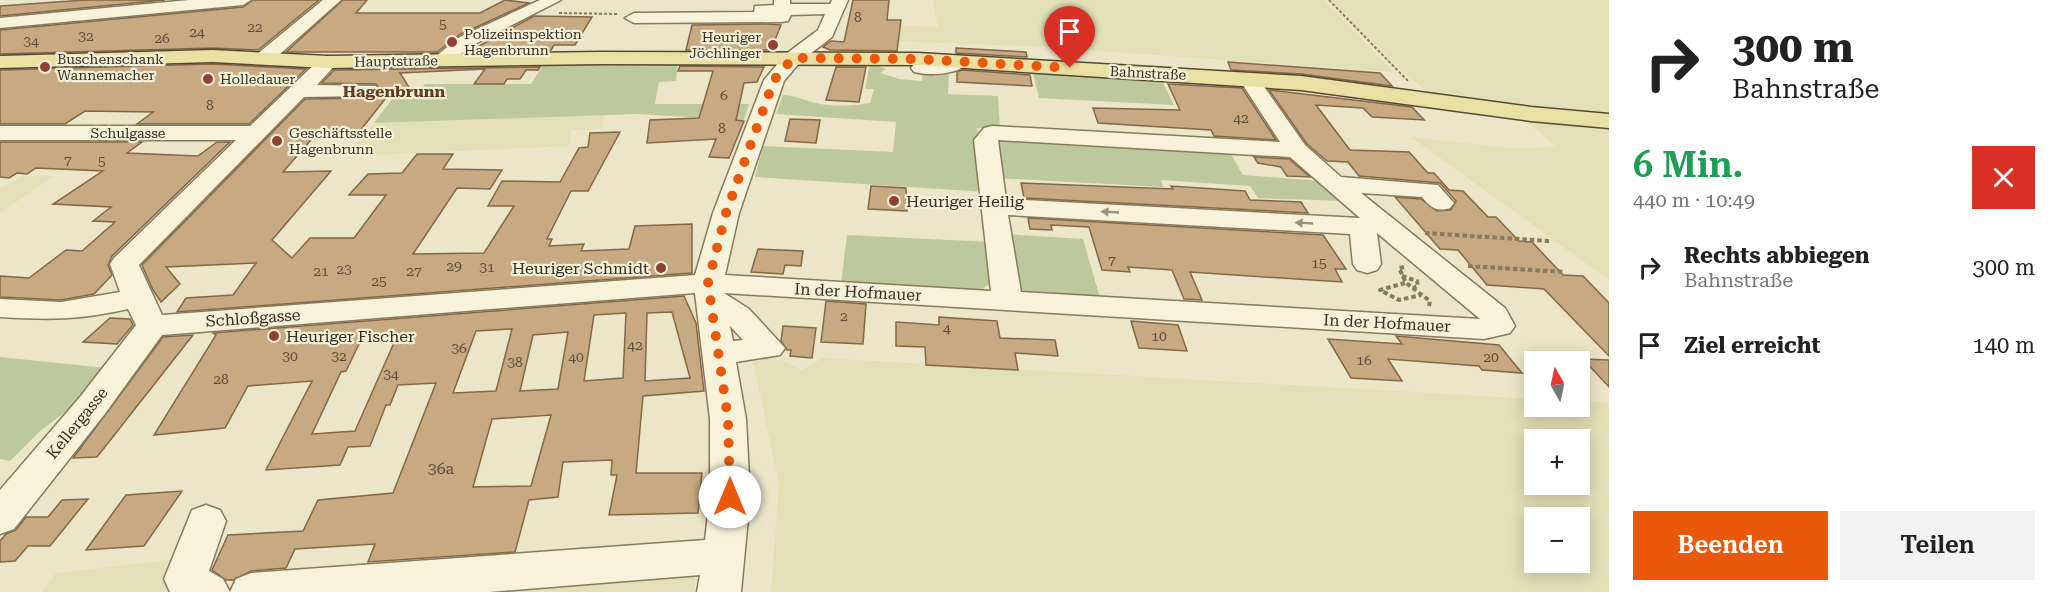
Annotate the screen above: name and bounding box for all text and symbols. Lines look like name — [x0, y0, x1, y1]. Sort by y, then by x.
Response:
pin — [1044, 6, 1095, 68]
house number: 8 — [854, 9, 862, 25]
icon: arrive — [1053, 15, 1086, 48]
house number: 5 — [439, 16, 447, 32]
house number: 22 — [247, 19, 263, 35]
text: 300 m — [1732, 23, 1854, 72]
house number: 24 — [189, 24, 205, 40]
icon: right — [1633, 24, 1711, 102]
place label: Polizeiinspektion Hagenbrunn — [464, 26, 582, 58]
house number: 32 — [78, 28, 94, 44]
place label: Heuriger Jöchlinger — [689, 29, 761, 61]
house number: 26 — [154, 30, 170, 46]
house number: 34 — [23, 33, 39, 49]
marker: Polizeiinspektion Hagenbrunn — [445, 35, 459, 49]
marker: Heuriger Jöchlinger — [766, 38, 780, 52]
place label: Buschenschank Wannemacher — [57, 51, 164, 83]
street label: Hauptstraße — [354, 52, 438, 70]
marker: Buschenschank Wannemacher — [38, 60, 52, 74]
street label: Bahnstraße — [1109, 63, 1187, 83]
place label: Holledauer — [220, 71, 295, 87]
marker: Holledauer — [201, 72, 215, 86]
text: Bahnstraße — [1732, 73, 1879, 105]
district label: Hagenbrunn — [343, 82, 445, 101]
house number: 6 — [720, 87, 728, 103]
house number: 8 — [206, 97, 214, 113]
house number: 42 — [1233, 110, 1249, 126]
house number: 8 — [718, 120, 726, 136]
street label: Schulgasse — [91, 125, 166, 141]
place label: Geschäftsstelle Hagenbrunn — [289, 125, 392, 157]
marker: Geschäftsstelle Hagenbrunn — [270, 134, 284, 148]
text: 6 Min. — [1633, 144, 1743, 186]
button: close — [1972, 146, 2035, 209]
house number: 7 — [64, 152, 72, 168]
house number: 5 — [98, 153, 106, 169]
text: 440 m · 10:49 — [1633, 188, 1755, 212]
place label: Heuriger Heilig — [906, 192, 1025, 211]
marker: Heuriger Heilig — [887, 194, 901, 208]
one-way arrow — [1100, 208, 1119, 217]
one-way arrow — [1295, 219, 1314, 228]
text: Rechts abbiegen — [1684, 243, 1870, 268]
icon: right — [1633, 251, 1666, 284]
house number: 7 — [1108, 252, 1116, 268]
house number: 15 — [1311, 255, 1327, 271]
text: 300 m — [1972, 255, 2035, 280]
house number: 29 — [446, 258, 462, 274]
house number: 31 — [479, 259, 495, 275]
place label: Heuriger Schmidt — [512, 259, 649, 278]
house number: 23 — [336, 261, 352, 277]
marker: Heuriger Schmidt — [654, 261, 668, 275]
house number: 21 — [313, 263, 329, 279]
house number: 27 — [406, 263, 422, 279]
text: Bahnstraße — [1684, 268, 1793, 292]
house number: 25 — [371, 273, 387, 289]
street label: In der Hofmauer — [794, 279, 923, 305]
street label: Schloßgasse — [205, 305, 301, 331]
house number: 2 — [840, 308, 848, 324]
street label: In der Hofmauer — [1323, 310, 1452, 336]
house number: 4 — [943, 320, 951, 336]
place label: Heuriger Fischer — [286, 327, 415, 346]
house number: 10 — [1151, 328, 1167, 344]
marker: Heuriger Fischer — [267, 329, 281, 343]
icon: arrive — [1633, 329, 1666, 362]
text: Ziel erreicht — [1684, 333, 1820, 358]
text: 140 m — [1972, 333, 2035, 358]
house number: 42 — [627, 337, 643, 353]
house number: 36 — [451, 340, 467, 356]
house number: 30 — [282, 348, 298, 364]
house number: 32 — [331, 348, 347, 364]
house number: 40 — [568, 349, 584, 365]
house number: 20 — [1483, 349, 1499, 365]
north arrow — [1524, 351, 1590, 417]
map controls — [1524, 351, 1590, 573]
house number: 16 — [1356, 352, 1372, 368]
house number: 38 — [507, 354, 523, 370]
house number: 34 — [383, 366, 399, 382]
house number: 28 — [213, 371, 229, 387]
street label: Kellergasse — [42, 383, 112, 463]
button: + — [1524, 429, 1590, 495]
house number: 36a — [428, 459, 455, 478]
position arrow — [698, 465, 762, 529]
button: − — [1524, 507, 1590, 573]
button: Beenden — [1633, 511, 1828, 580]
button: Teilen — [1840, 511, 2035, 580]

